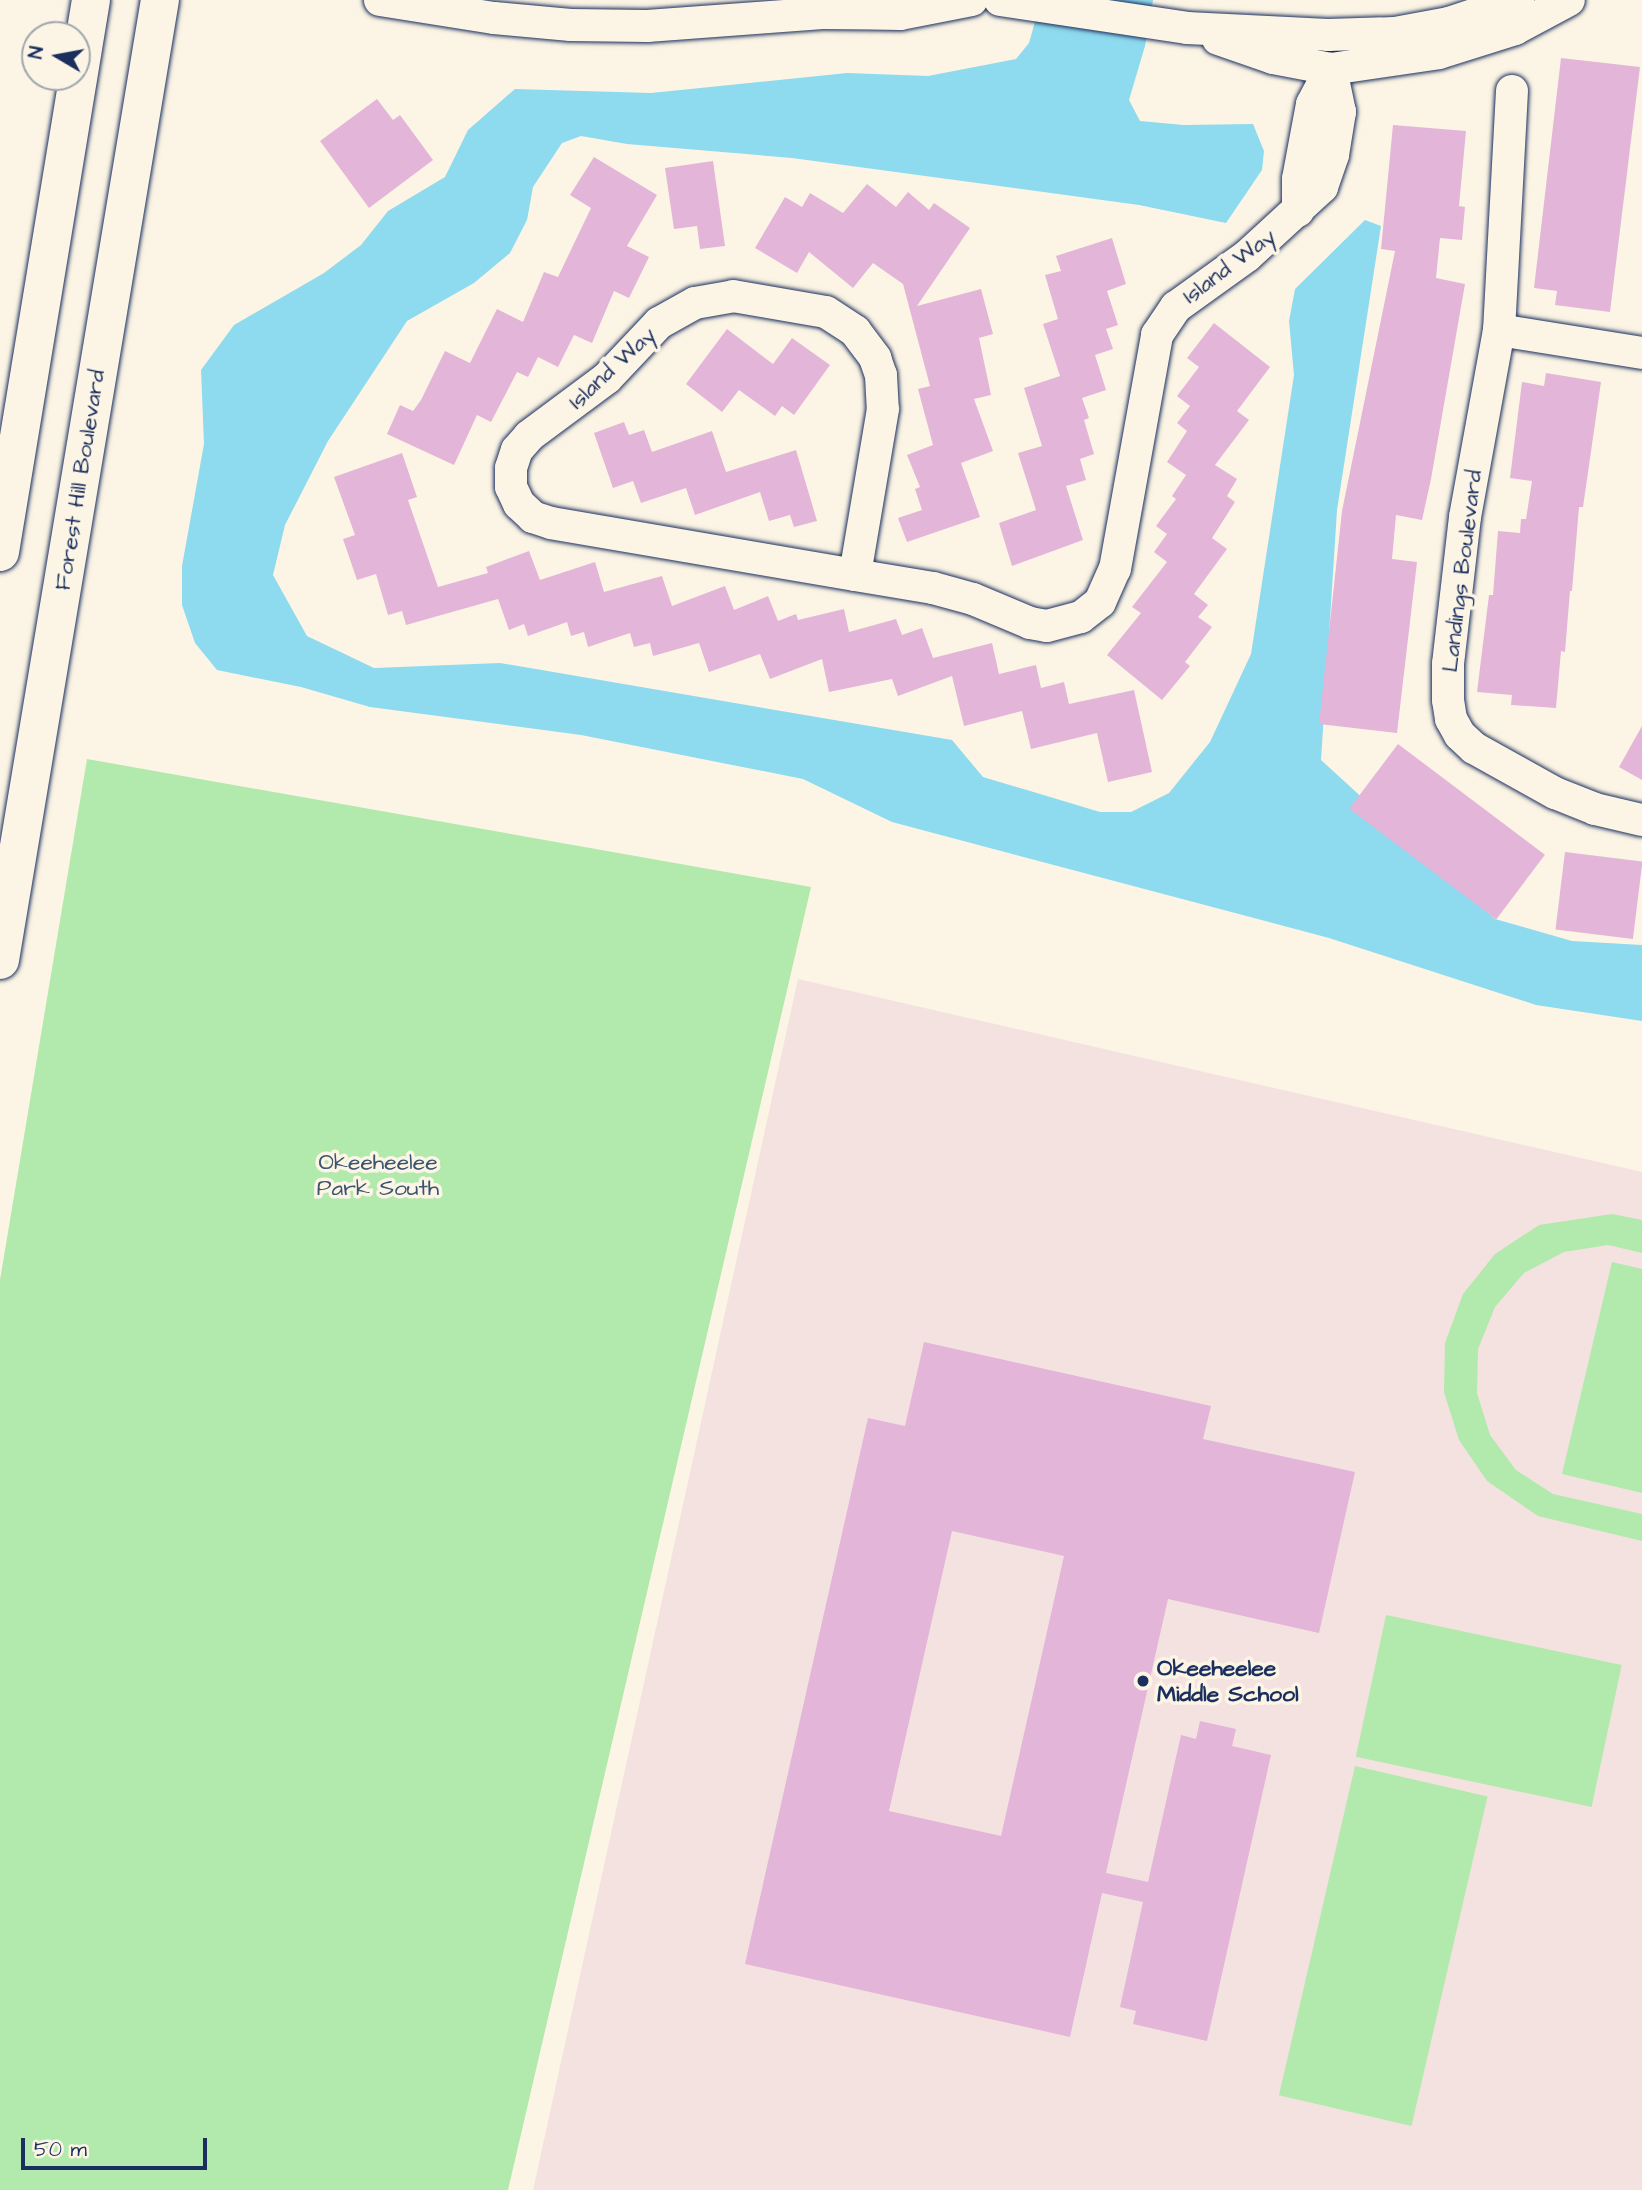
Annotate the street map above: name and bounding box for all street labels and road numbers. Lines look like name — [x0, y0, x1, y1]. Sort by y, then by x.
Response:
street label: Island Way — [1177, 222, 1281, 310]
street label: Island Way — [563, 321, 661, 415]
street label: Forest Hill Boulevard — [49, 368, 111, 592]
street label: Landings Boulevard — [1436, 468, 1488, 674]

